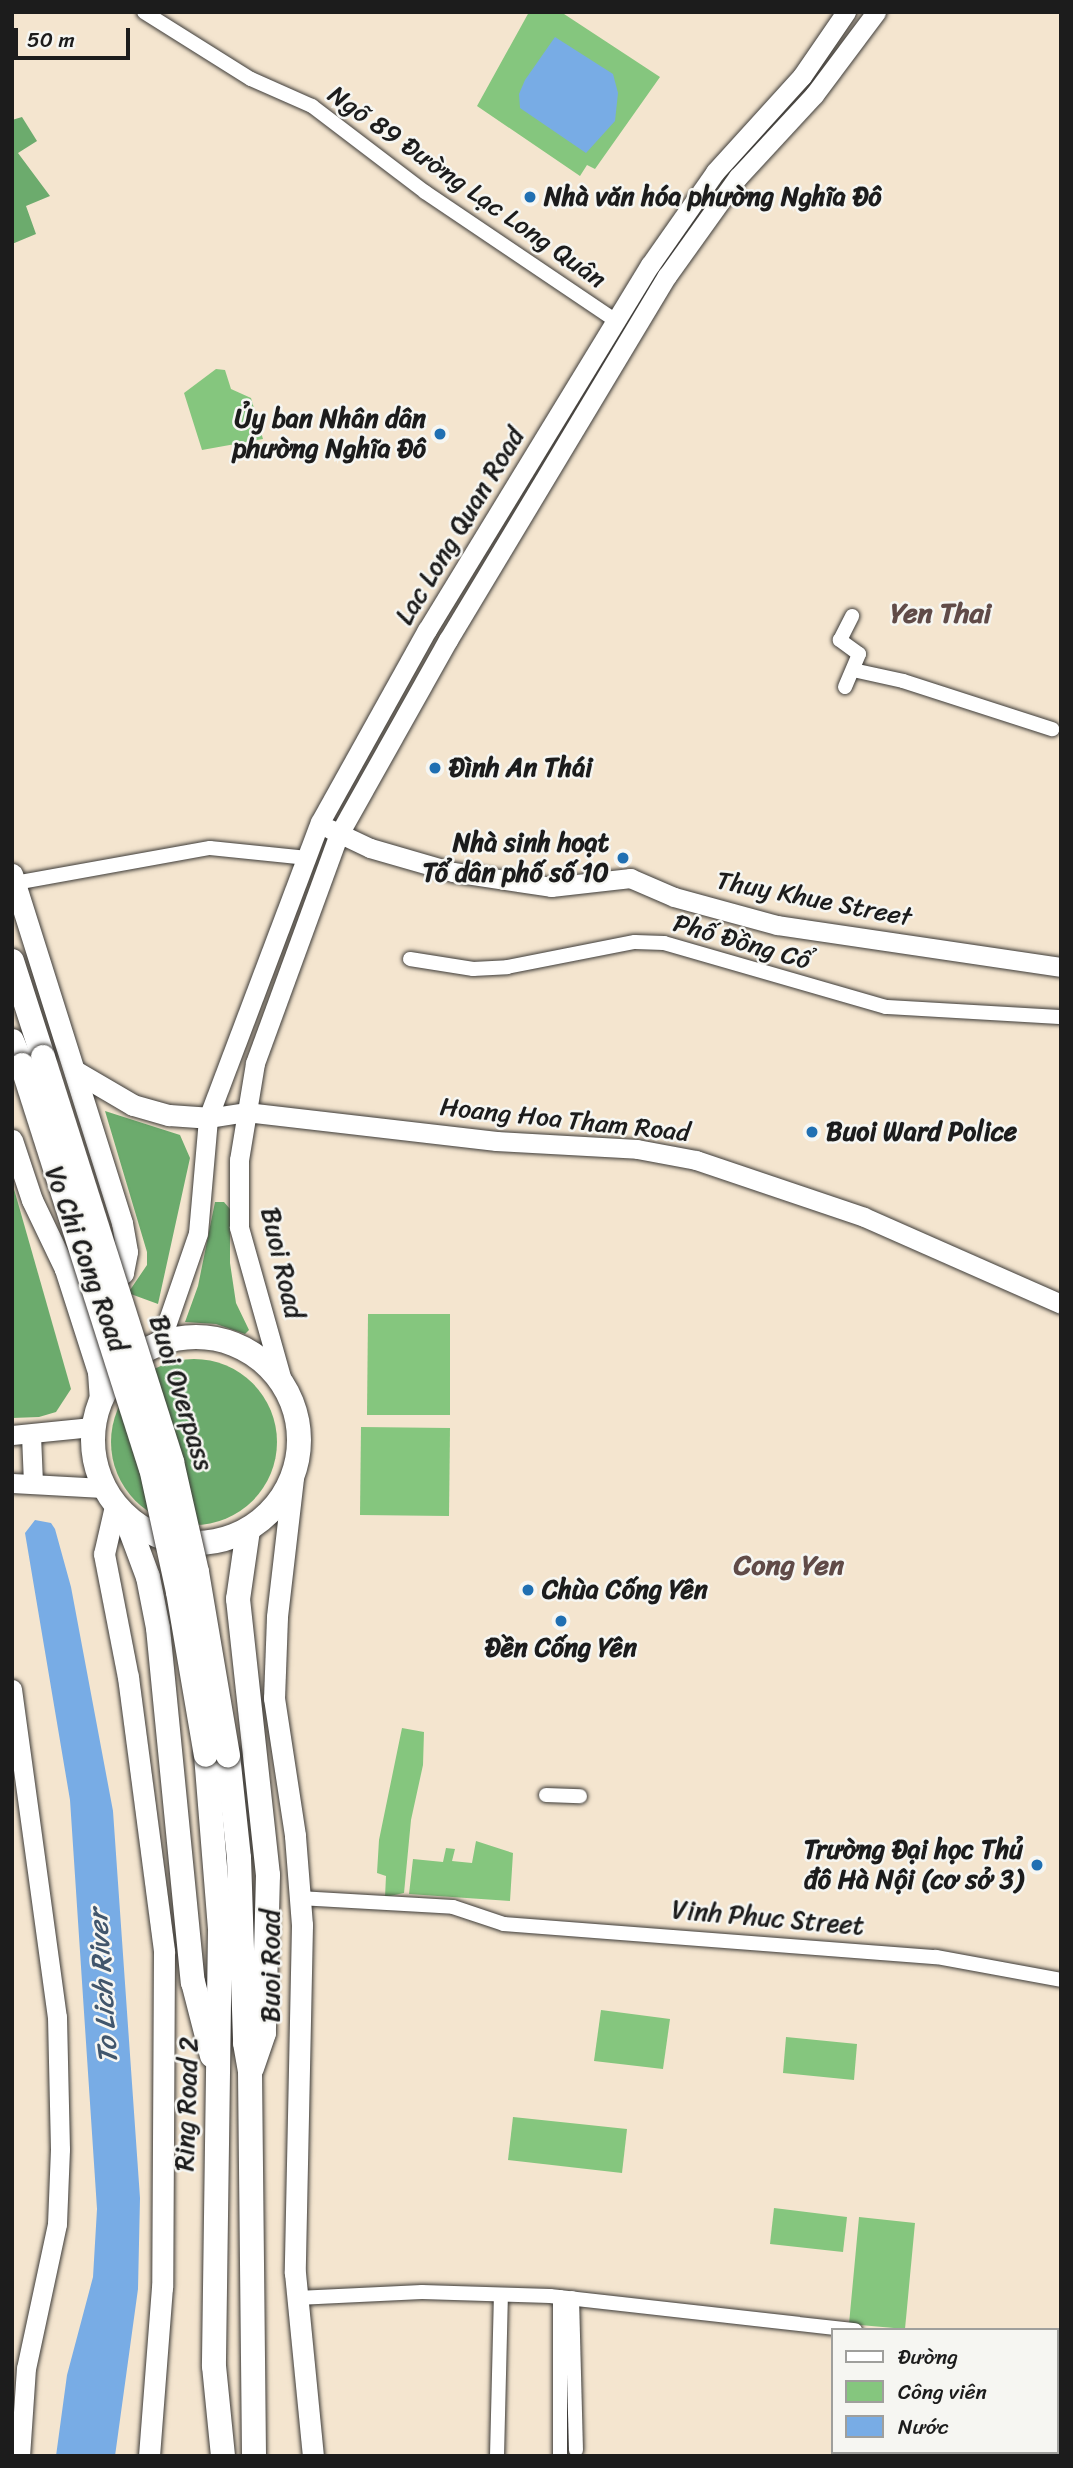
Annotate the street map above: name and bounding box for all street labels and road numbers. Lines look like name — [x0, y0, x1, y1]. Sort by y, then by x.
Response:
street label: Ngõ 89 Đường Lạc Long Quân — [322, 79, 612, 295]
street label: Lac Long Quan Road — [389, 422, 531, 630]
street label: Thuy Khue Street — [712, 864, 916, 934]
street label: Phố Đồng Cổ — [670, 908, 814, 976]
street label: Hoang Hoa Tham Road — [437, 1091, 693, 1149]
street label: Vo Chi Cong Road — [38, 1162, 134, 1356]
street label: Buoi Road — [254, 1204, 310, 1322]
street label: Buoi Overpass — [143, 1311, 219, 1475]
street label: Vinh Phuc Street — [669, 1894, 867, 1942]
street label: Buoi Road — [255, 1909, 287, 2023]
street label: Ring Road 2 — [169, 2036, 205, 2172]

